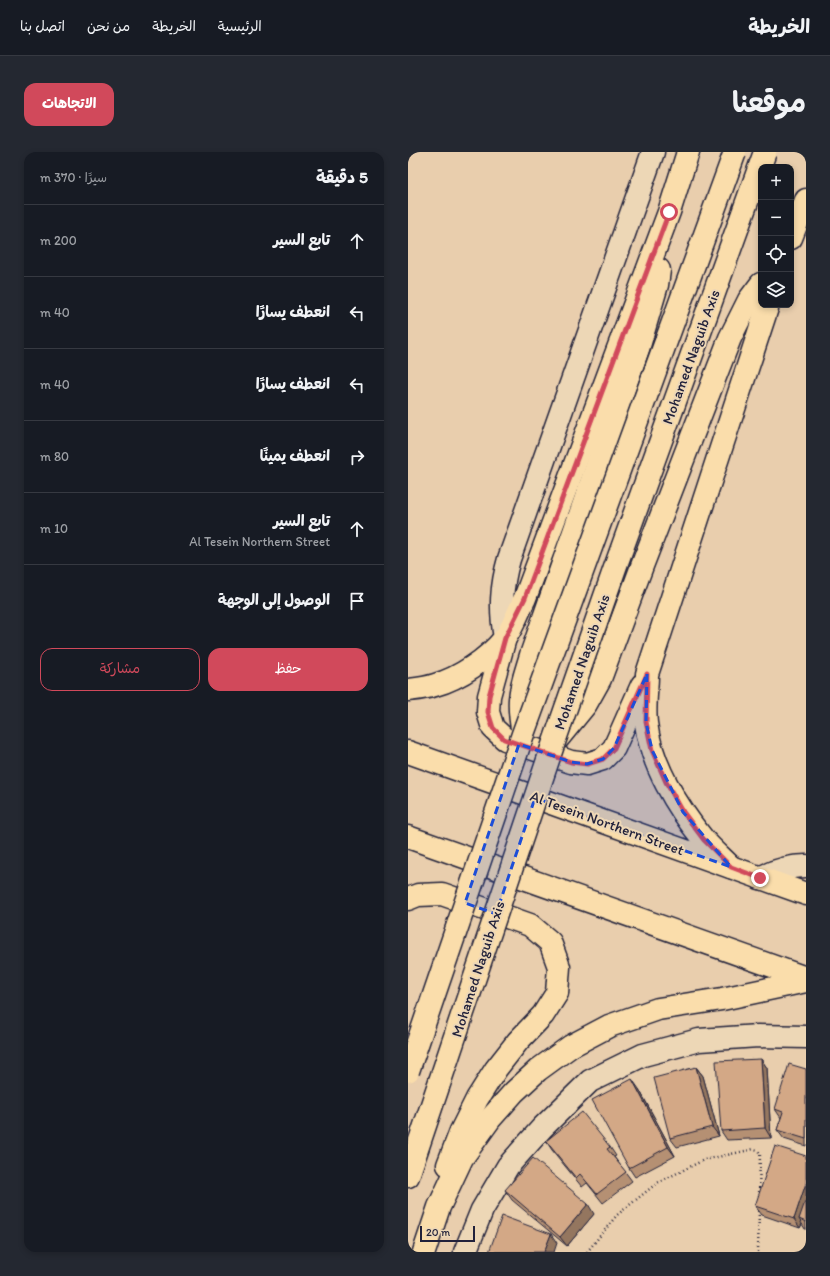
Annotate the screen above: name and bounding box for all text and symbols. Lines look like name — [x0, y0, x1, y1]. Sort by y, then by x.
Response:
text: الخريطة — [748, 15, 810, 38]
text: اتصل بنا — [20, 18, 65, 35]
text: من نحن — [87, 18, 130, 35]
text: الخريطة — [152, 18, 196, 35]
text: الرئيسية — [218, 18, 262, 35]
button: الاتجاهات — [24, 83, 114, 126]
text: موقعنا — [732, 85, 806, 119]
map controls — [758, 164, 794, 308]
button: + — [758, 164, 794, 200]
text: 5 دقيقة — [316, 167, 368, 187]
text: سيرًا · 370 m — [40, 170, 107, 185]
button: − — [758, 200, 794, 236]
route start — [660, 203, 678, 221]
icon: ahead — [346, 230, 368, 252]
text: تابع السير — [273, 231, 330, 249]
text: 200 m — [40, 233, 77, 248]
button: locate — [758, 236, 794, 272]
button: layers — [758, 272, 794, 308]
street label: Mohamed Naguib Axis — [658, 287, 724, 427]
icon: left — [346, 302, 368, 324]
text: انعطف يسارًا — [256, 303, 330, 321]
text: 40 m — [40, 305, 70, 320]
icon: left — [346, 374, 368, 396]
text: انعطف يسارًا — [256, 375, 330, 393]
text: 40 m — [40, 377, 70, 392]
icon: right — [346, 446, 368, 468]
text: انعطف يمينًا — [260, 447, 330, 465]
text: 80 m — [40, 449, 69, 464]
text: تابع السير — [273, 512, 330, 530]
icon: ahead — [346, 518, 368, 540]
text: 10 m — [40, 521, 68, 536]
text: Al Tesein Northern Street — [189, 534, 330, 549]
icon: arrive — [346, 590, 368, 612]
text: الوصول إلى الوجهة — [218, 591, 330, 609]
street label: Mohamed Naguib Axis — [550, 592, 614, 732]
button: مشاركة — [40, 648, 200, 691]
button: حفظ — [208, 648, 368, 691]
street label: Al Tesein Northern Street — [528, 787, 687, 859]
route end — [751, 869, 769, 887]
street label: Mohamed Naguib Axis — [447, 898, 509, 1039]
scale bar — [420, 1224, 475, 1243]
text: 20 m — [426, 1226, 450, 1239]

